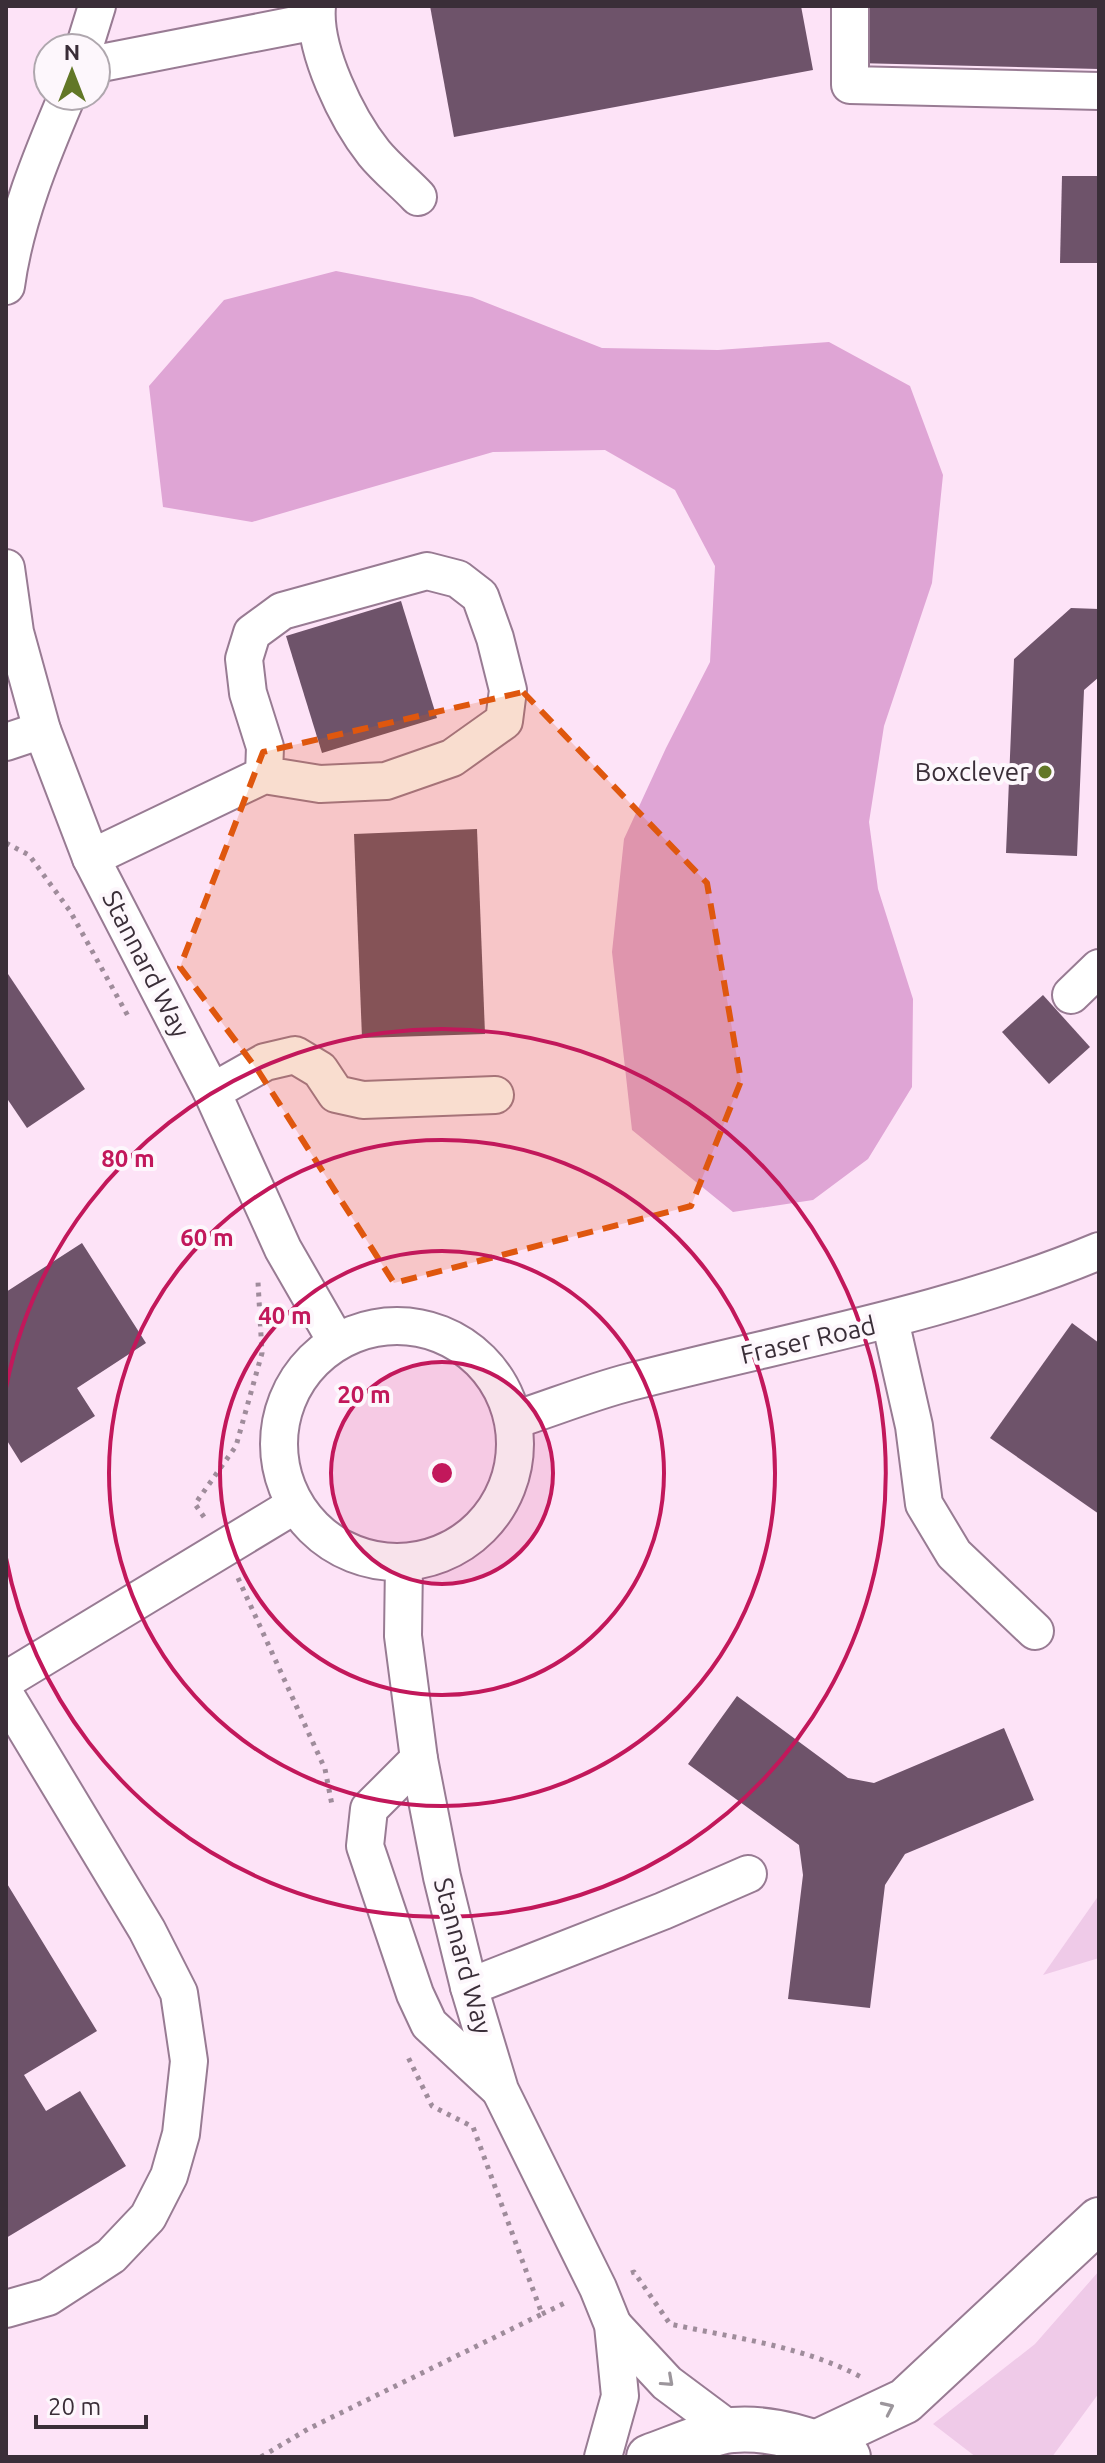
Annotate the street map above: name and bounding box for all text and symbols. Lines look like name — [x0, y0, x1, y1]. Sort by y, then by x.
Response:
north arrow — [32, 32, 112, 112]
text: N — [64, 39, 80, 64]
place label: Boxclever — [915, 757, 1029, 786]
marker: Boxclever — [1036, 763, 1054, 781]
street label: Stannard Way — [97, 886, 196, 1042]
text: 80 m — [101, 1145, 155, 1172]
text: 60 m — [180, 1224, 234, 1251]
text: 40 m — [258, 1302, 312, 1329]
street label: Fraser Road — [737, 1310, 878, 1369]
text: 20 m — [337, 1381, 391, 1408]
centre of rings — [428, 1459, 456, 1487]
street label: Stannard Way — [429, 1875, 498, 2037]
one-way arrow — [658, 2372, 673, 2386]
scale bar — [36, 2379, 146, 2429]
text: 20 m — [48, 2393, 101, 2420]
one-way arrow — [880, 2402, 894, 2418]

